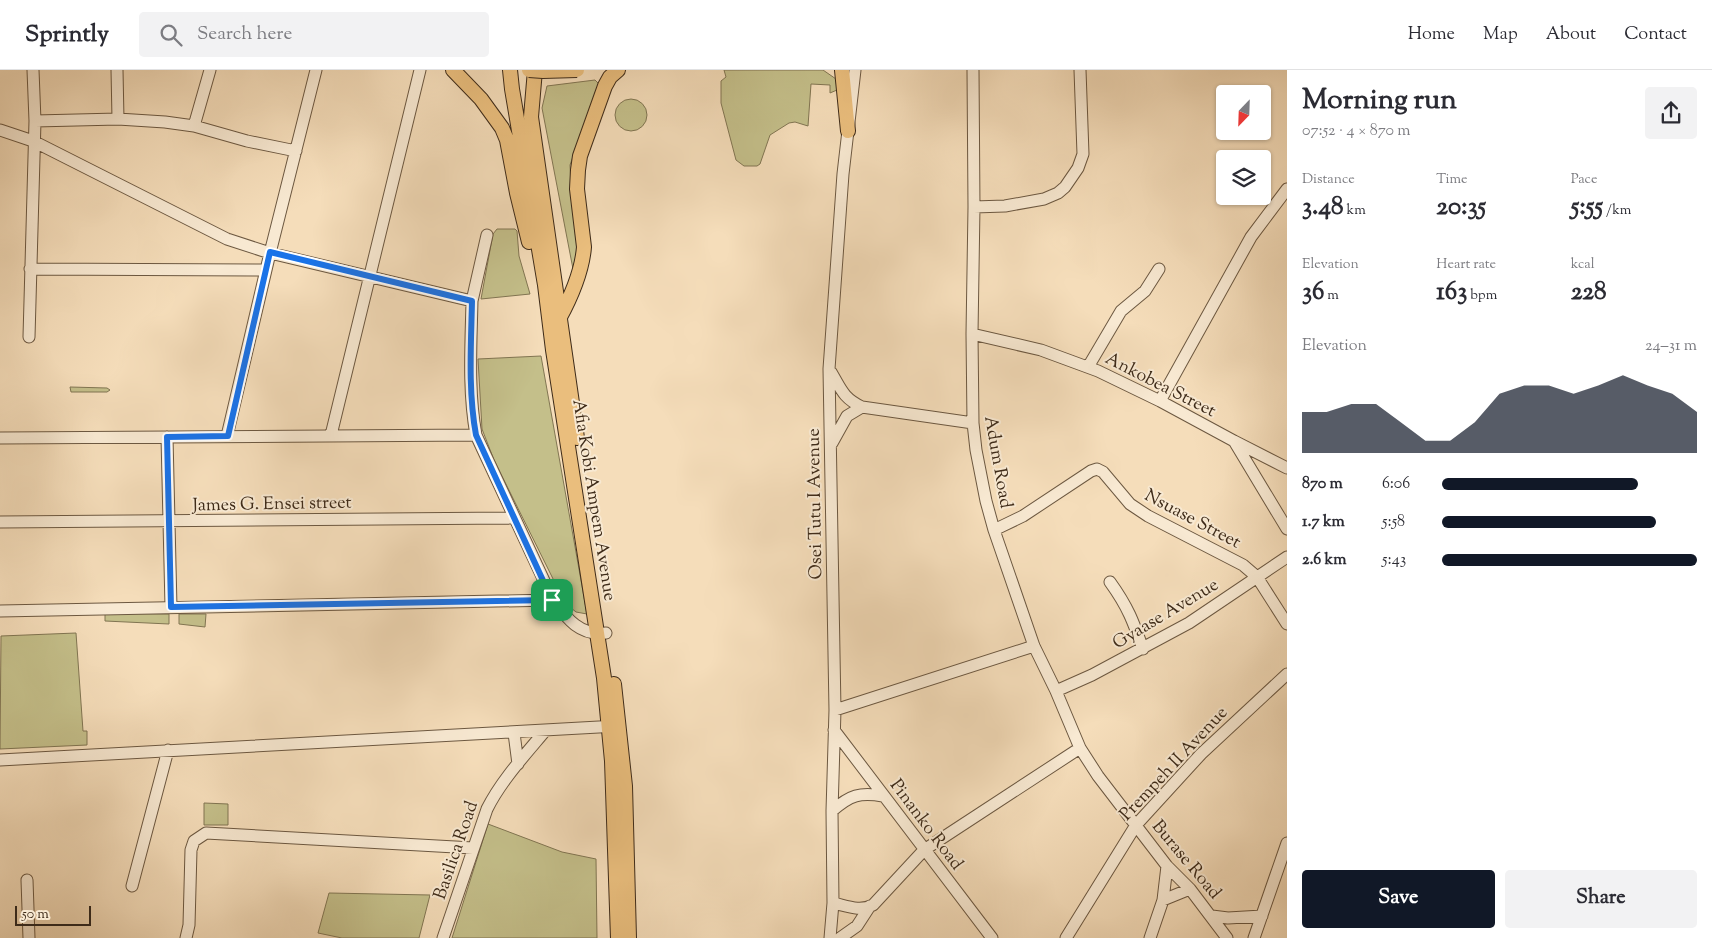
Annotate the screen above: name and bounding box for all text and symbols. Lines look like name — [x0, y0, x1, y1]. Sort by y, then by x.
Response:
search box — [139, 12, 489, 57]
text: Sprintly — [25, 18, 109, 52]
icon: search — [157, 21, 185, 49]
text: Search here — [197, 21, 292, 48]
text: Home — [1408, 22, 1455, 48]
text: Map — [1483, 22, 1518, 48]
text: About — [1546, 22, 1596, 48]
text: Contact — [1624, 22, 1687, 48]
text: Morning run — [1302, 81, 1457, 121]
north arrow — [1216, 85, 1271, 140]
map controls — [1216, 85, 1271, 205]
button: share — [1645, 87, 1697, 139]
text: 07:52 · 4 × 870 m — [1302, 120, 1411, 143]
button: layers — [1216, 150, 1271, 205]
text: Distance — [1302, 170, 1355, 190]
text: Time — [1436, 170, 1467, 190]
text: Pace — [1571, 170, 1597, 190]
text: 3.48 — [1302, 190, 1344, 226]
text: 20:35 — [1436, 190, 1486, 226]
text: 5:55 — [1571, 190, 1603, 226]
text: km — [1344, 201, 1366, 221]
text: /km — [1603, 201, 1631, 221]
text: Elevation — [1302, 255, 1359, 275]
text: Heart rate — [1436, 255, 1496, 275]
text: kcal — [1571, 255, 1595, 275]
text: 36 — [1302, 275, 1324, 311]
text: 163 — [1436, 275, 1467, 311]
text: 228 — [1571, 275, 1607, 311]
text: m — [1324, 286, 1339, 306]
text: bpm — [1467, 286, 1497, 306]
text: Elevation — [1302, 335, 1367, 358]
text: 24–31 m — [1645, 335, 1697, 358]
street label: Ankobea Street — [1100, 347, 1220, 425]
street label: Afia Kobi Ampem Avenue — [564, 398, 622, 603]
street label: Adum Road — [976, 414, 1018, 511]
street label: Osei Tutu I Avenue — [802, 428, 830, 580]
text: 870 m — [1302, 473, 1343, 496]
text: 6:06 — [1382, 473, 1410, 496]
street label: Nsuase Street — [1139, 483, 1245, 556]
street label: James G. Ensei street — [191, 491, 352, 519]
text: 1.7 km — [1302, 511, 1345, 534]
text: 5:58 — [1382, 511, 1405, 534]
text: 2.6 km — [1302, 549, 1347, 572]
text: 5:43 — [1382, 549, 1406, 572]
street label: Gyaase Avenue — [1108, 573, 1224, 657]
pin — [531, 579, 573, 621]
icon: arrive — [538, 586, 566, 614]
street label: Prempeh II Avenue — [1114, 701, 1235, 827]
street label: Pinanko Road — [882, 774, 968, 876]
street label: Basilica Road — [428, 798, 486, 903]
street label: Burase Road — [1144, 815, 1226, 906]
button: Save — [1302, 870, 1495, 928]
button: Share — [1505, 870, 1697, 928]
scale bar — [15, 903, 91, 926]
text: 50 m — [22, 905, 49, 925]

